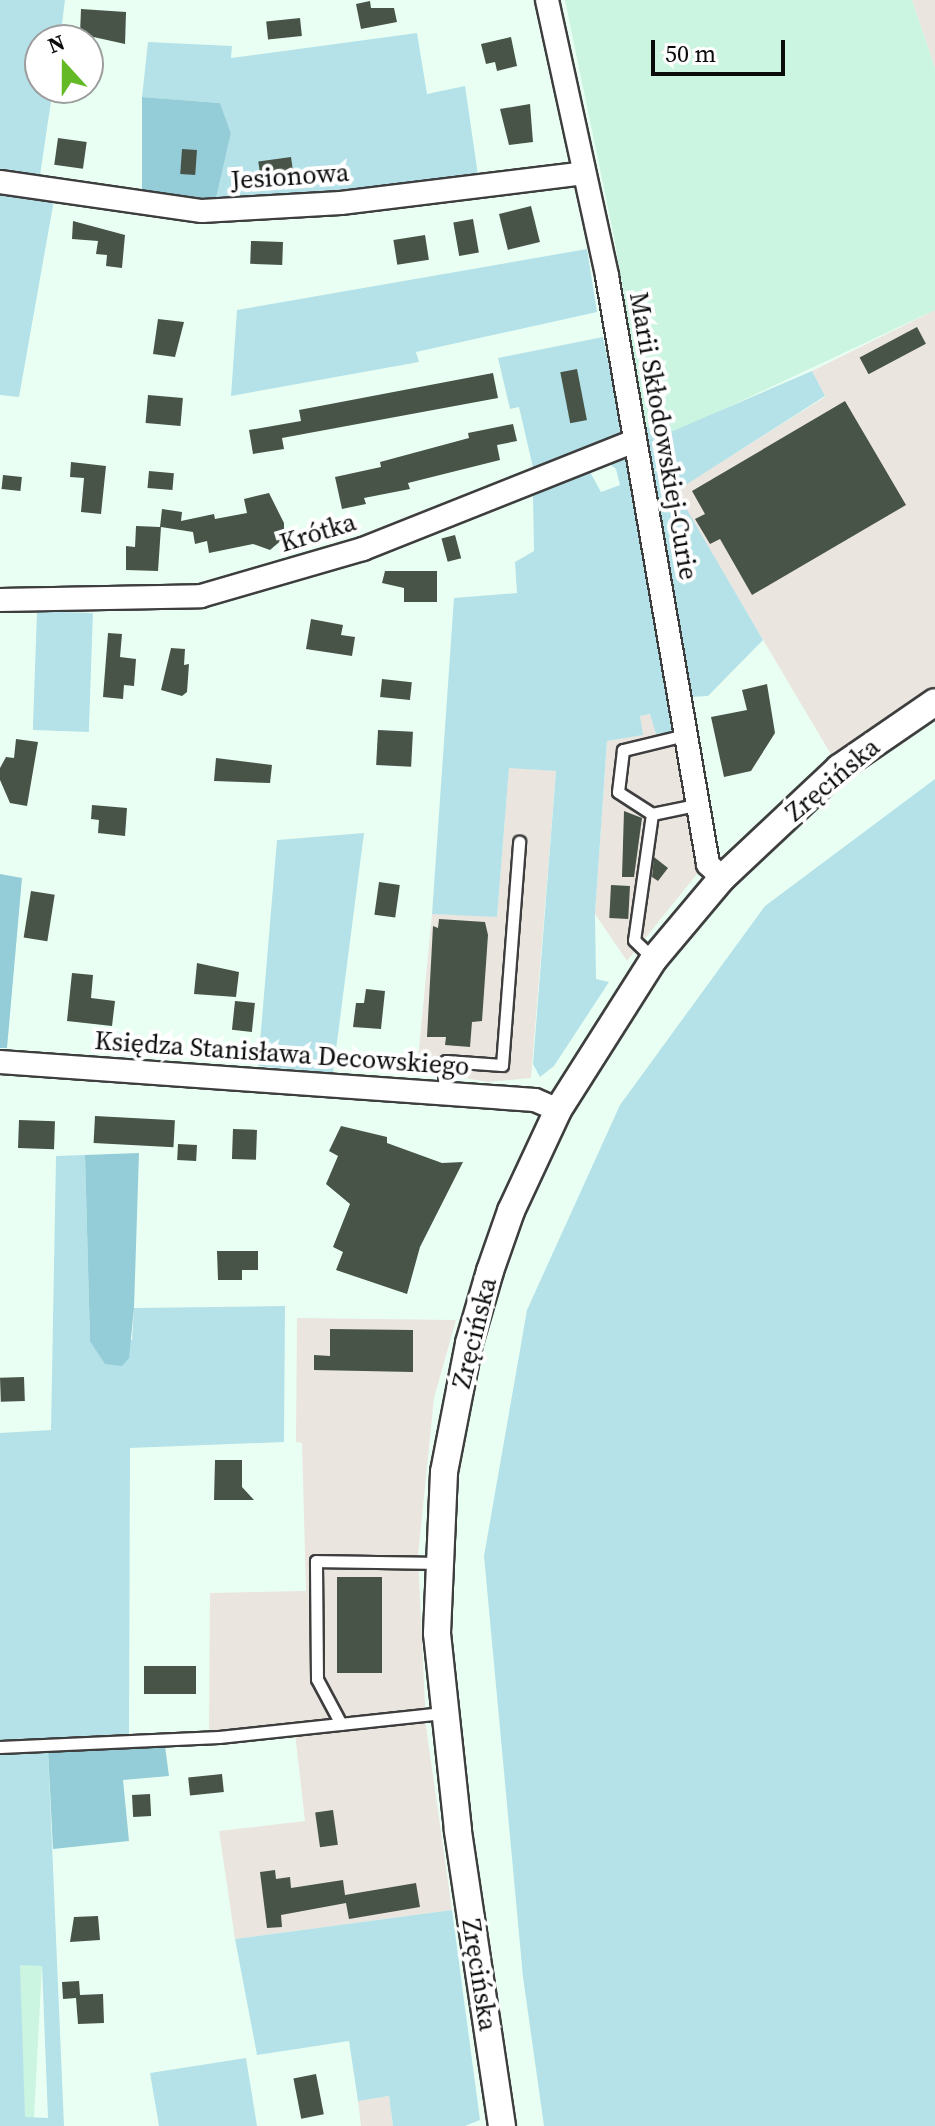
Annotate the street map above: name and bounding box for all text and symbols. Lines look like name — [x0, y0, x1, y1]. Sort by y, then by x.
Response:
north arrow — [24, 24, 104, 104]
scale bar — [655, 24, 789, 74]
text: N — [43, 27, 69, 60]
text: 50 m — [665, 37, 716, 70]
street label: Jesionowa — [230, 157, 350, 197]
street label: Marii Skłodowskiej-Curie — [622, 290, 704, 582]
street label: Krótka — [276, 507, 360, 559]
street label: Zręcińska — [780, 732, 886, 828]
street label: Księdza Stanisława Decowskiego — [94, 1025, 470, 1083]
street label: Zręcińska — [446, 1274, 504, 1392]
street label: Zręcińska — [455, 1917, 503, 2033]

